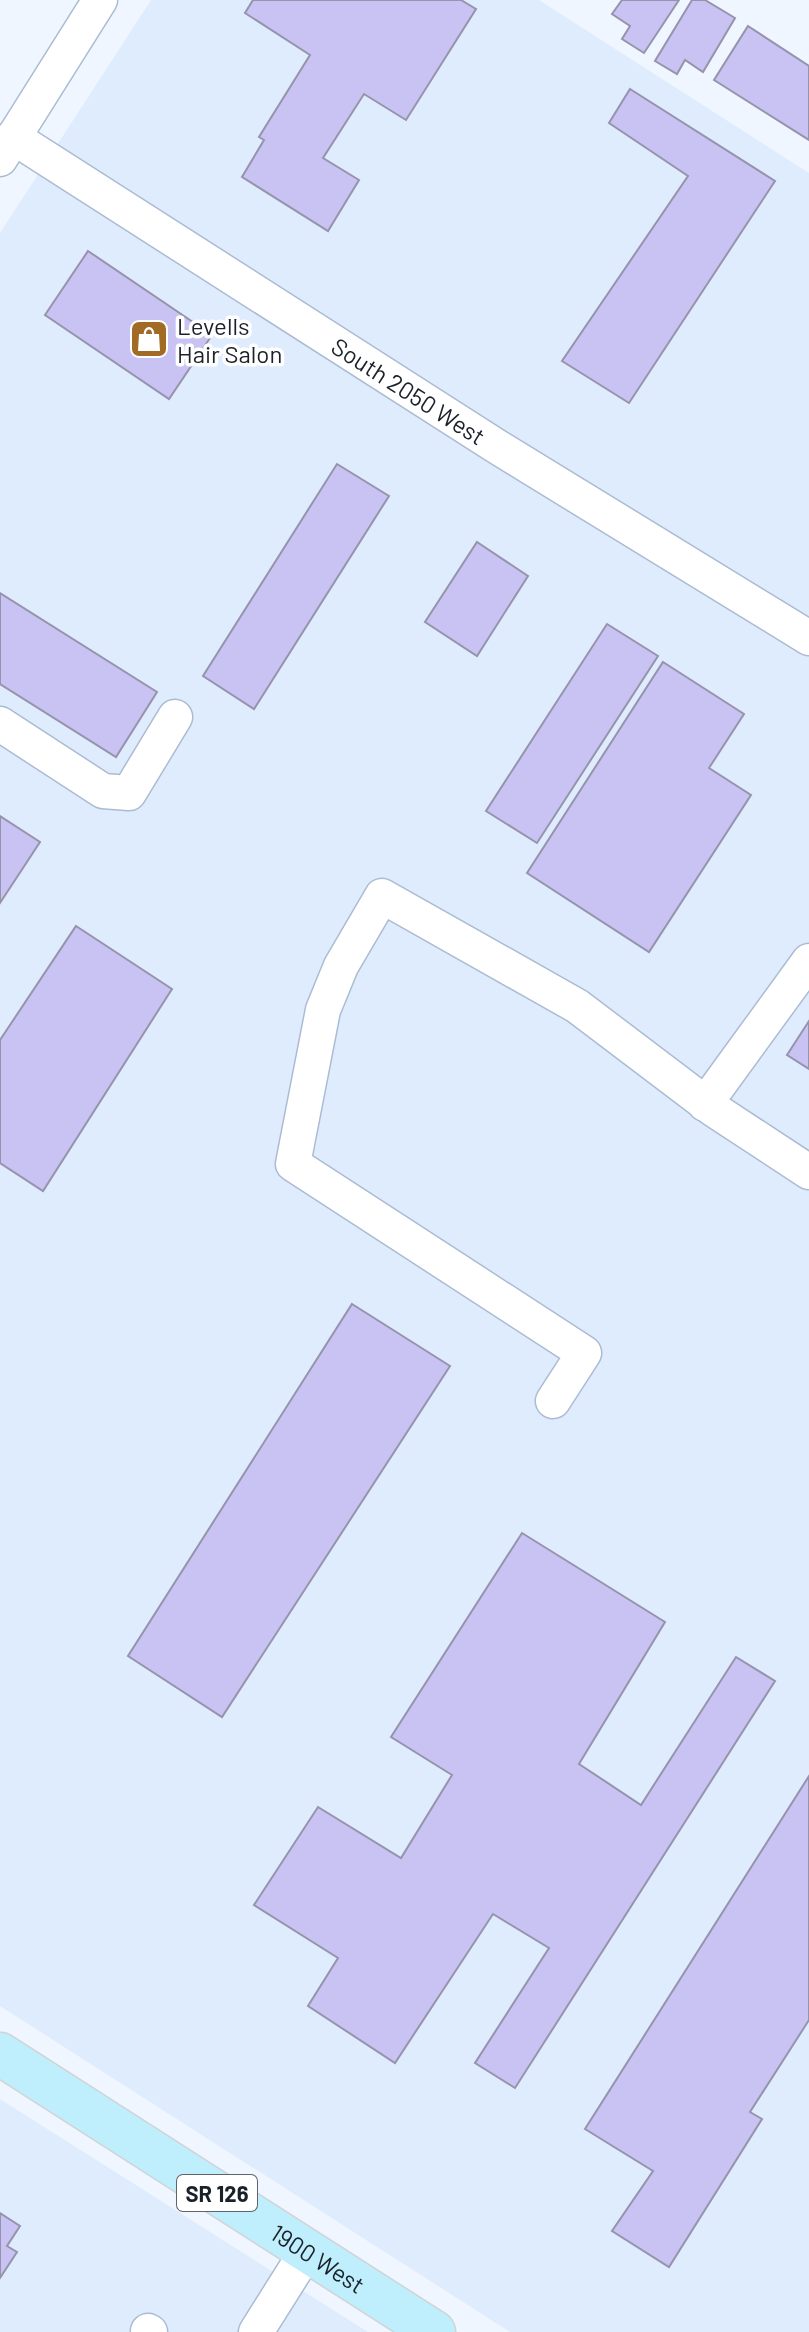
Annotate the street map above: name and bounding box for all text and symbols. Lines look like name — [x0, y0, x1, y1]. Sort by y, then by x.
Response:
place label: Levells Hair Salon — [177, 311, 282, 368]
shop icon: Levells Hair Salon — [128, 318, 170, 360]
street label: South 2050 West — [327, 331, 491, 450]
road number: SR 126 — [177, 2175, 257, 2211]
street label: 1900 West — [266, 2217, 371, 2299]

